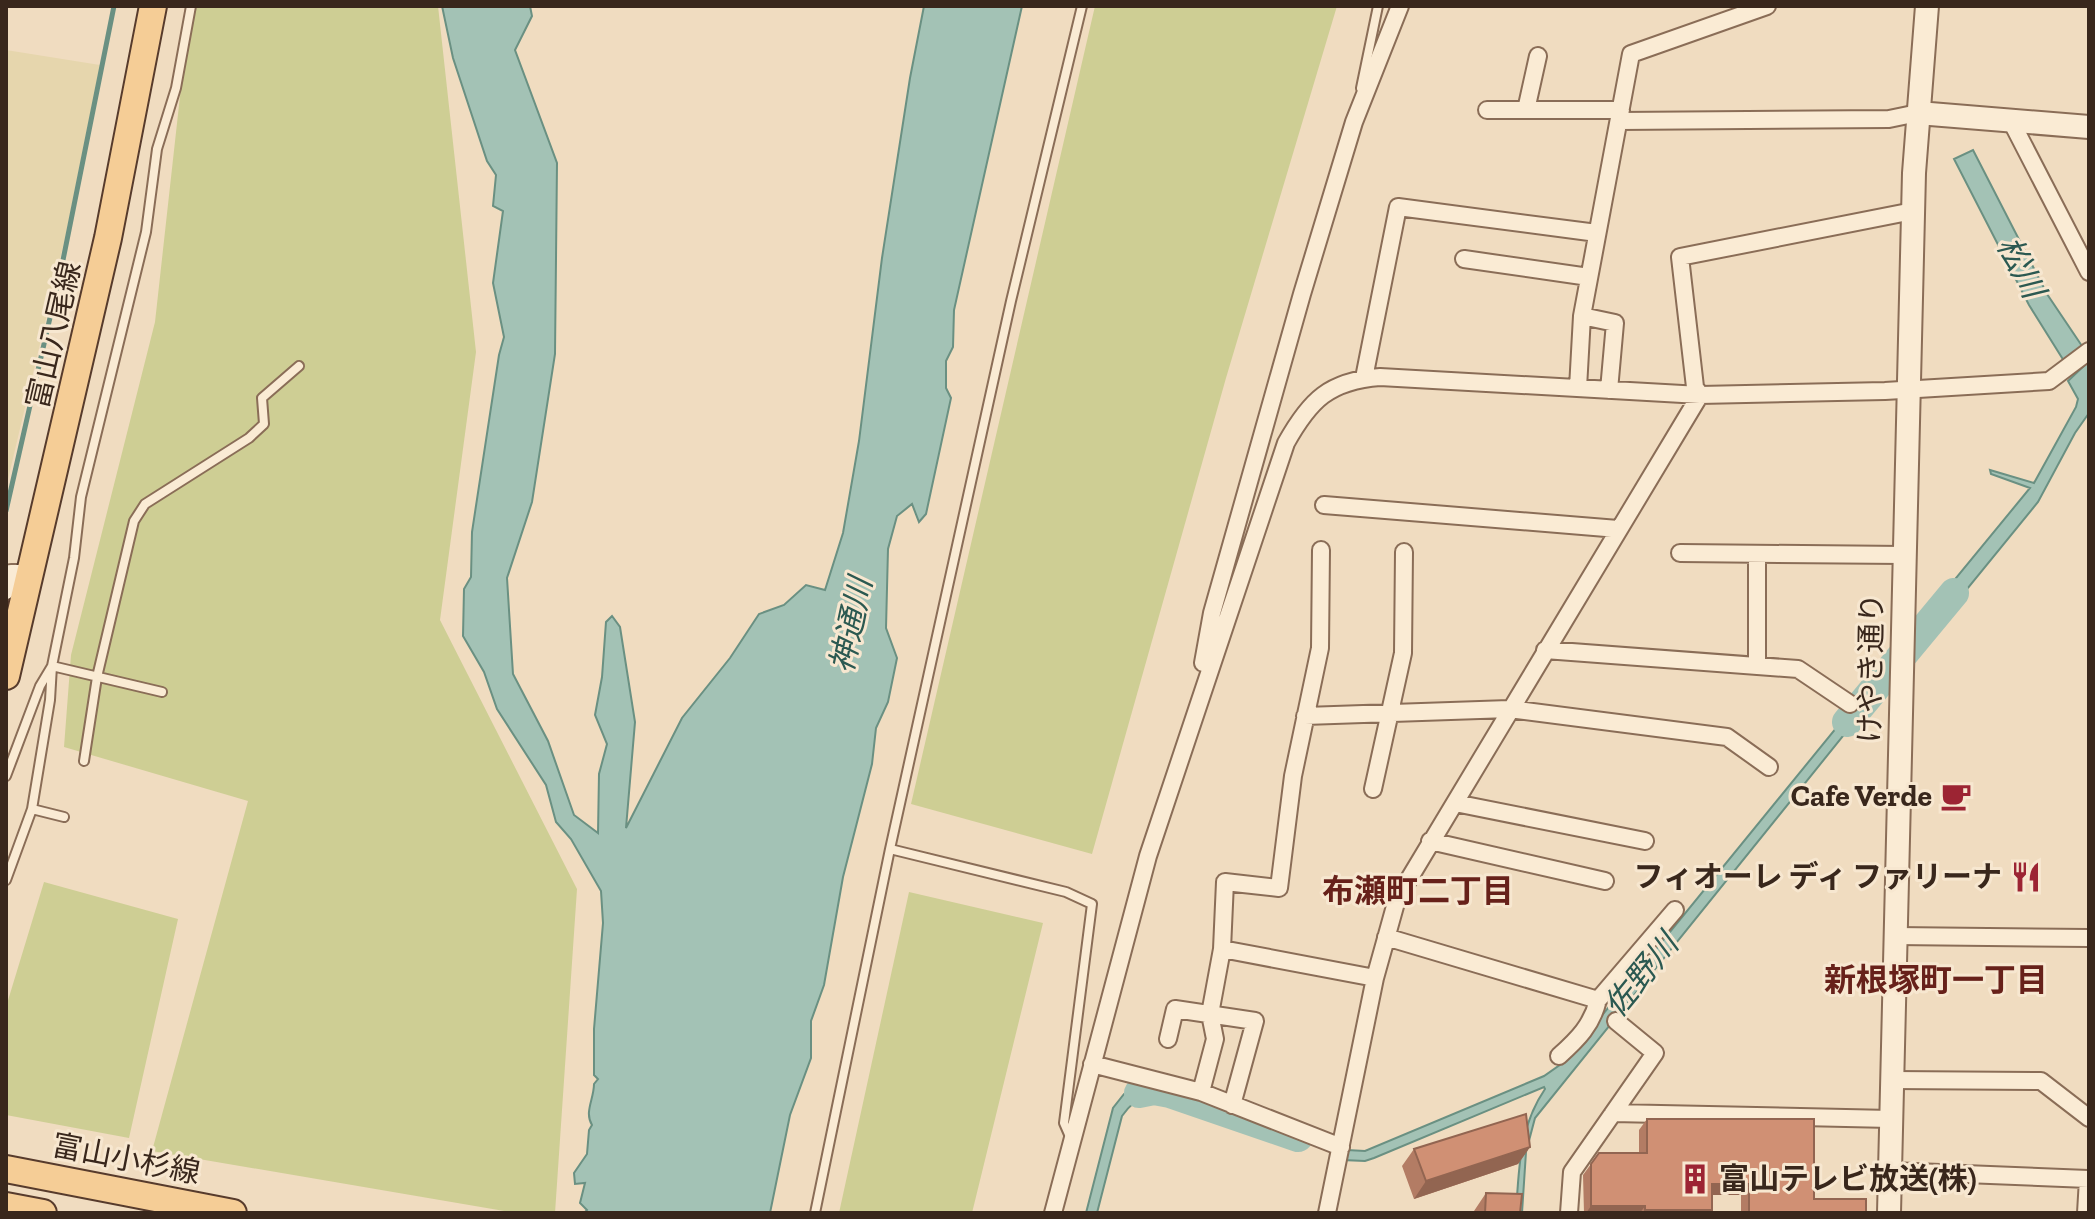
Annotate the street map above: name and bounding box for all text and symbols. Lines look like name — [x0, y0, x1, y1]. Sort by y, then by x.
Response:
water label: 松川 — [1989, 230, 2054, 307]
street label: 富山八尾線 — [20, 258, 88, 412]
water label: 神通川 — [822, 571, 880, 676]
street label: けやき通り — [1852, 593, 1890, 743]
place label: Cafe Verde — [1791, 778, 1932, 814]
cafe icon: Cafe Verde — [1939, 779, 1973, 813]
place label: フィオーレ ディ ファリーナ — [1633, 859, 2002, 895]
restaurant icon: フィオーレ ディ ファリーナ — [2009, 860, 2043, 894]
district label: 布瀬町二丁目 — [1322, 872, 1514, 910]
water label: 佐野川 — [1596, 923, 1688, 1024]
district label: 新根塚町一丁目 — [1824, 961, 2048, 999]
street label: 富山小杉線 — [49, 1127, 203, 1191]
place label: 富山テレビ放送(株) — [1719, 1161, 1976, 1197]
building icon: 富山テレビ放送(株) — [1678, 1162, 1712, 1196]

